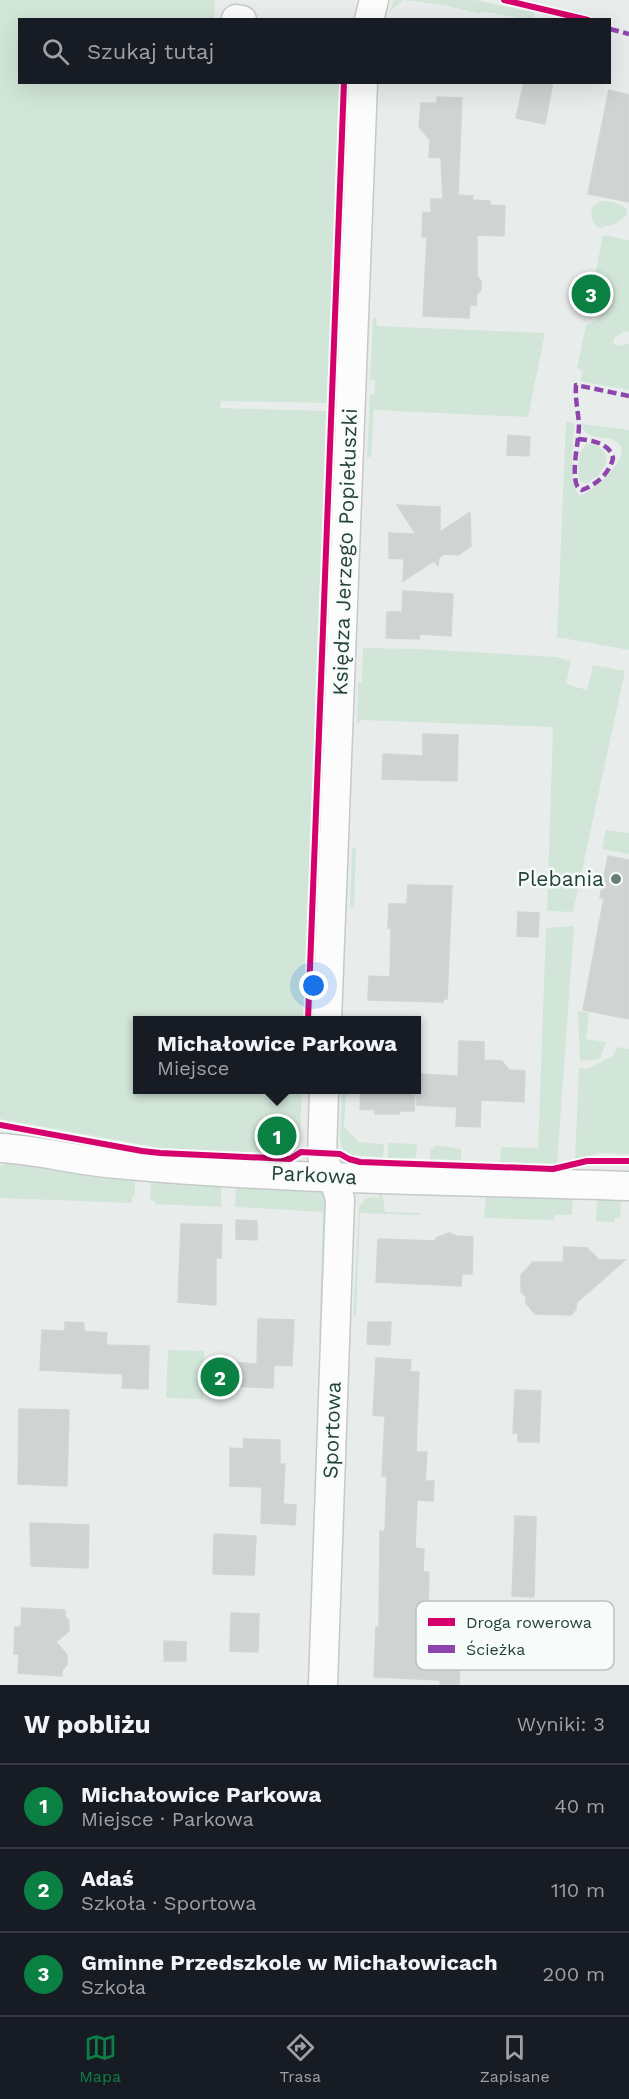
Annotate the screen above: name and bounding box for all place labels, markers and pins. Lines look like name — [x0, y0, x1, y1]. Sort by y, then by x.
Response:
pin: 3 — [572, 272, 610, 316]
place label: Plebania — [517, 866, 604, 891]
marker: Plebania — [609, 872, 623, 886]
pin: 1 — [258, 1114, 296, 1158]
pin: 2 — [200, 1354, 240, 1400]

